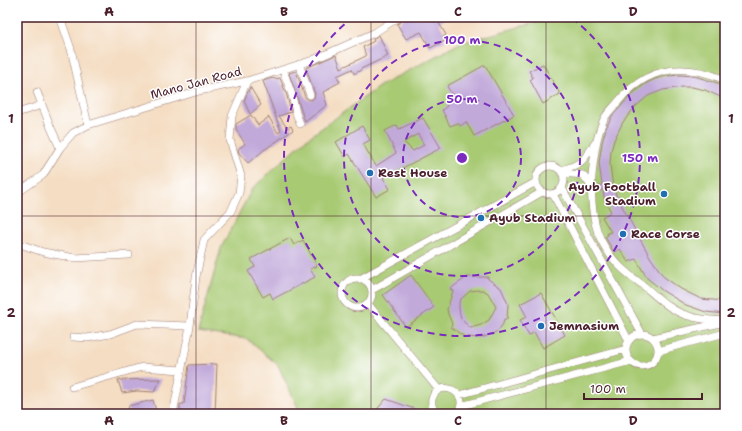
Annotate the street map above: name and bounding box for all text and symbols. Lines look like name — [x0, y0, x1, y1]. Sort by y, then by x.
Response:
text: A — [104, 3, 114, 20]
text: B — [280, 3, 288, 20]
text: C — [454, 3, 462, 20]
text: D — [628, 3, 638, 20]
text: 100 m — [444, 32, 481, 48]
street label: Mano Jan Road — [149, 63, 244, 103]
text: 50 m — [447, 91, 478, 107]
text: 1 — [8, 110, 14, 127]
text: 1 — [728, 110, 734, 127]
text: 150 m — [622, 150, 658, 166]
centre of rings — [455, 151, 469, 165]
place label: Rest House — [378, 165, 448, 181]
marker: Rest House — [365, 168, 375, 178]
place label: Ayub Football Stadium — [568, 179, 656, 209]
marker: Ayub Football Stadium — [659, 189, 669, 199]
place label: Ayub Stadium — [489, 210, 576, 226]
marker: Ayub Stadium — [476, 213, 486, 223]
place label: Race Corse — [631, 226, 700, 242]
marker: Race Corse — [618, 229, 628, 239]
text: 2 — [6, 304, 16, 321]
text: 2 — [726, 304, 736, 321]
place label: Jemnasium — [549, 318, 619, 334]
marker: Jemnasium — [536, 321, 546, 331]
scale bar — [584, 375, 702, 401]
text: 100 m — [590, 381, 626, 397]
text: A — [104, 412, 114, 429]
text: B — [280, 412, 288, 429]
text: C — [454, 412, 462, 429]
text: D — [628, 412, 638, 429]

